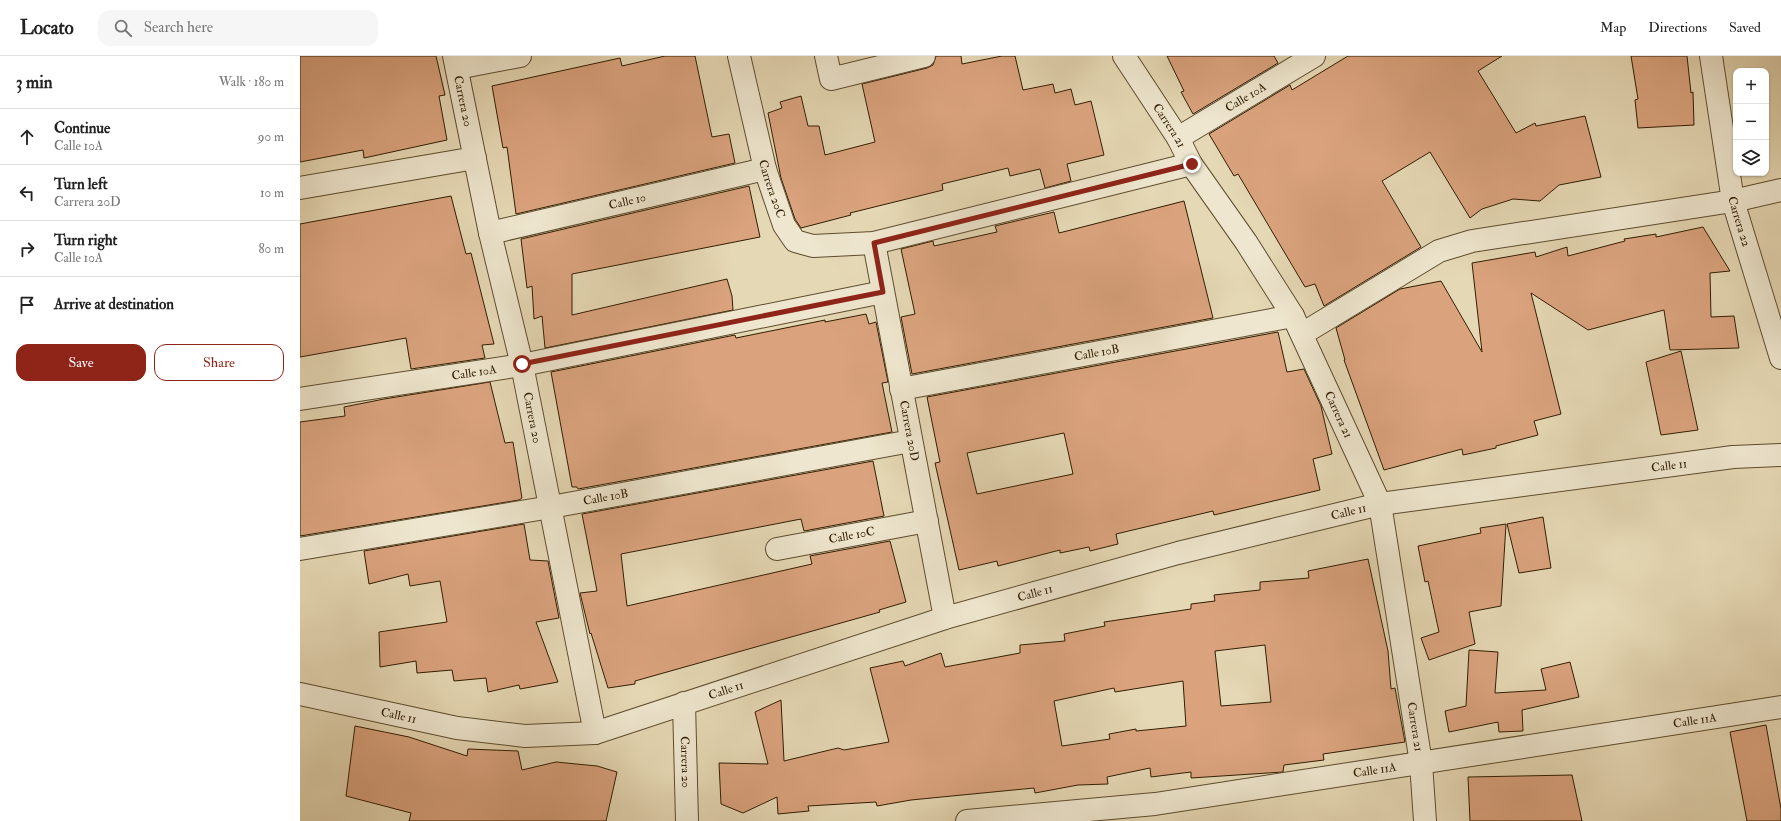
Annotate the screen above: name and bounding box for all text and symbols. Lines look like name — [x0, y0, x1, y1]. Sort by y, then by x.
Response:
search box — [98, 10, 378, 46]
text: Locato — [20, 16, 74, 40]
icon: search — [112, 17, 134, 39]
text: Search here — [144, 18, 213, 37]
text: Map — [1600, 19, 1626, 36]
text: Directions — [1648, 19, 1707, 36]
text: Saved — [1729, 19, 1761, 36]
map controls — [1733, 68, 1769, 176]
button: + — [1733, 68, 1769, 104]
text: 3 min — [16, 72, 53, 93]
text: Walk · 180 m — [219, 74, 284, 90]
street label: Carrera 20 — [451, 74, 476, 128]
street label: Calle 10A — [1222, 79, 1269, 115]
street label: Carrera 21 — [1150, 100, 1189, 150]
button: − — [1733, 104, 1769, 140]
text: Continue — [54, 119, 110, 138]
icon: ahead — [16, 126, 38, 148]
text: 90 m — [258, 129, 284, 145]
text: Calle 10A — [54, 138, 103, 154]
button: layers — [1733, 140, 1769, 176]
route end — [1183, 155, 1201, 173]
street label: Carrera 20C — [756, 158, 789, 220]
text: Turn left — [54, 175, 108, 194]
icon: left — [16, 182, 38, 204]
text: 10 m — [260, 185, 284, 201]
street label: Calle 10 — [607, 189, 647, 213]
text: Carrera 20D — [54, 194, 121, 210]
street label: Carrera 22 — [1725, 195, 1754, 248]
text: Turn right — [54, 231, 117, 250]
icon: right — [16, 238, 38, 260]
text: 80 m — [258, 241, 284, 257]
text: Calle 10A — [54, 250, 103, 266]
icon: arrive — [16, 294, 38, 316]
text: Arrive at destination — [54, 295, 174, 314]
street label: Calle 10B — [1073, 341, 1121, 364]
button: Save — [16, 344, 146, 381]
button: Share — [154, 344, 284, 381]
route start — [513, 355, 531, 373]
street label: Calle 10A — [450, 361, 498, 383]
street label: Carrera 21 — [1321, 389, 1356, 440]
street label: Carrera 20 — [520, 391, 545, 444]
street label: Carrera 20D — [896, 399, 923, 463]
street label: Calle 11 — [1650, 456, 1688, 475]
street label: Calle 10B — [582, 485, 630, 508]
street label: Calle 11 — [1329, 500, 1368, 523]
street label: Calle 10C — [827, 523, 876, 547]
street label: Calle 11 — [1016, 581, 1054, 605]
street label: Calle 11 — [707, 677, 745, 703]
street label: Carrera 21 — [1404, 701, 1427, 753]
street label: Calle 11 — [380, 704, 418, 727]
street label: Calle 11A — [1672, 710, 1718, 731]
street label: Carrera 20 — [677, 736, 694, 788]
street label: Calle 11A — [1352, 759, 1398, 781]

